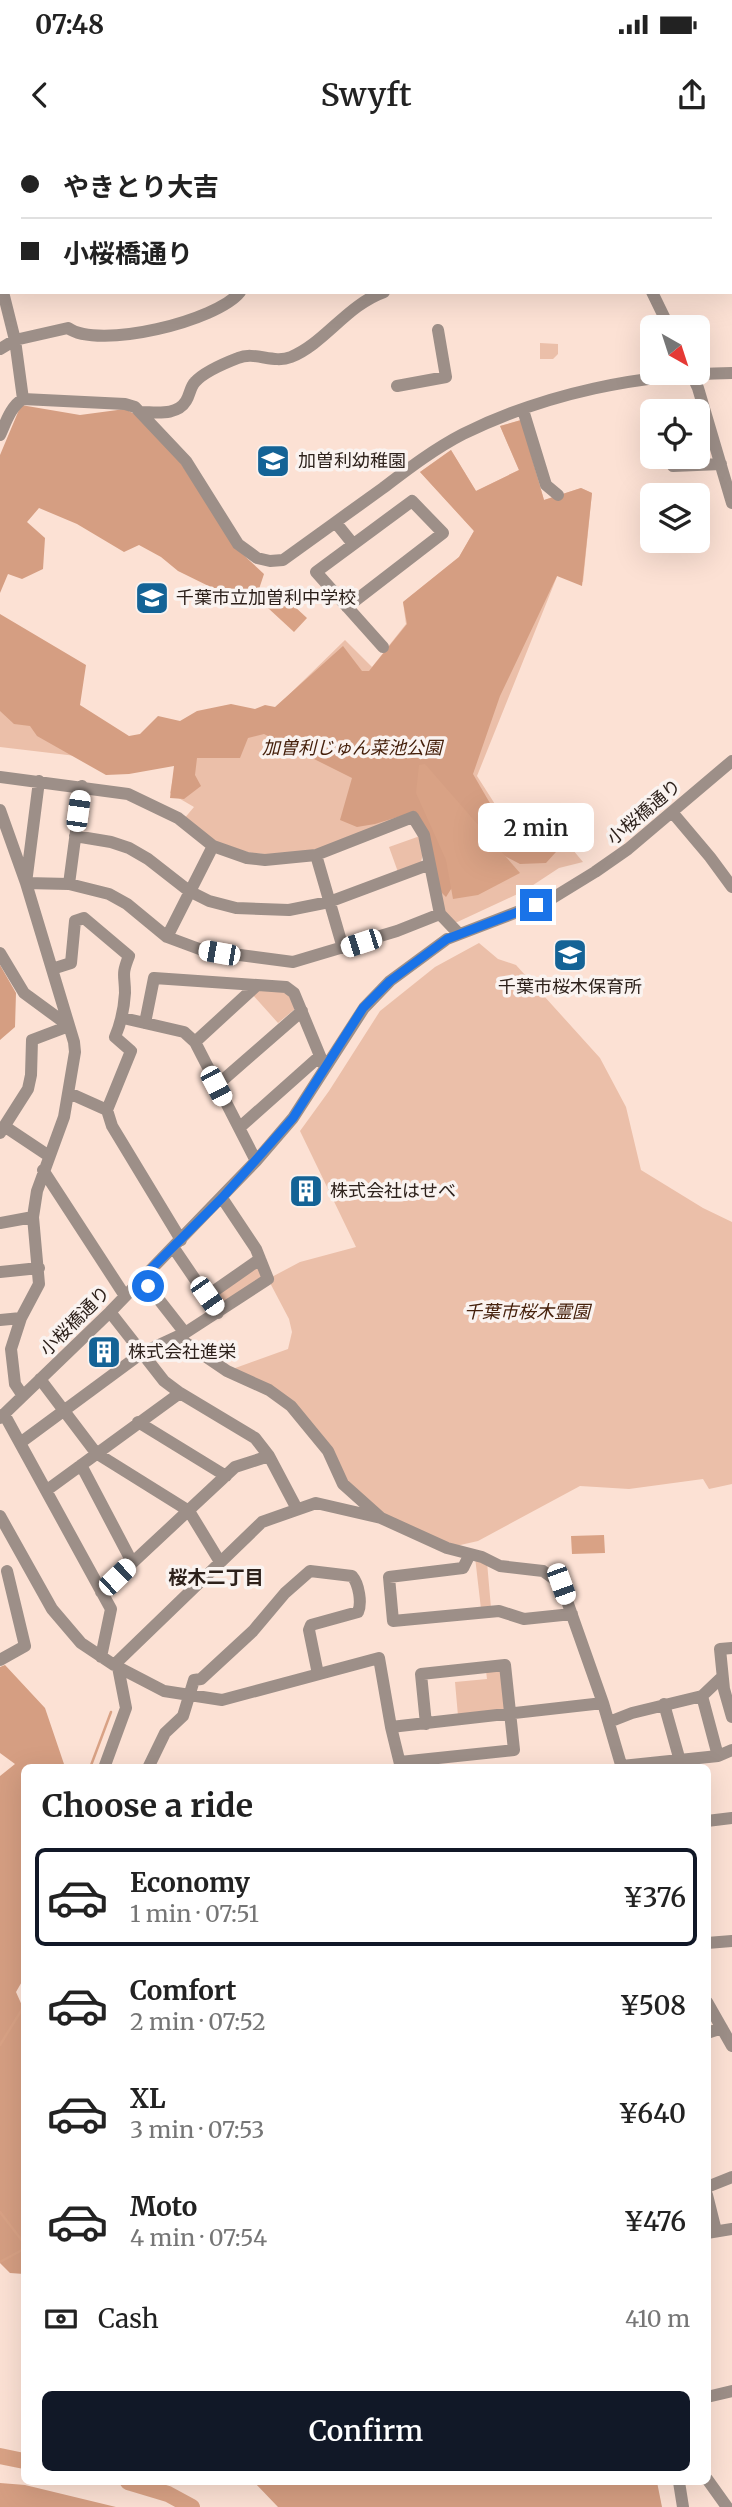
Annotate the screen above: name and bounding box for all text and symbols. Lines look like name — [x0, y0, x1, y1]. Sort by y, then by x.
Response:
text: 07:48 — [35, 8, 104, 41]
text: Swyft — [320, 75, 412, 115]
icon: back — [21, 76, 59, 114]
icon: share — [673, 76, 711, 114]
text: やきとり大吉 — [63, 170, 219, 203]
text: 小桜橋通り — [63, 237, 193, 270]
north arrow — [640, 315, 710, 385]
map controls — [640, 315, 710, 553]
button: locate — [640, 399, 710, 469]
school or university icon: 加曽利幼稚園 — [254, 442, 292, 480]
place label: 加曽利幼稚園 — [298, 449, 406, 472]
button: layers — [640, 483, 710, 553]
school or university icon: 千葉市立加曽利中学校 — [133, 579, 171, 617]
place label: 千葉市立加曽利中学校 — [176, 586, 356, 609]
park label: 加曽利じゅん菜池公園 — [262, 736, 445, 759]
street label: 小桜橋通り — [602, 774, 686, 849]
car — [65, 789, 92, 833]
callout: 2 min — [478, 804, 594, 852]
text: 2 min — [504, 813, 568, 842]
route end — [520, 889, 552, 921]
car — [338, 927, 385, 959]
school or university icon: 千葉市桜木保育所 — [551, 936, 589, 974]
car — [197, 939, 242, 967]
place label: 千葉市桜木保育所 — [498, 975, 642, 998]
car — [197, 1063, 236, 1109]
building icon: 株式会社はせべ — [287, 1172, 325, 1210]
place label: 株式会社はせべ — [330, 1179, 456, 1202]
route start — [132, 1270, 164, 1302]
car — [187, 1273, 228, 1319]
street label: 小桜橋通り — [35, 1281, 115, 1361]
park label: 千葉市桜木霊園 — [464, 1300, 593, 1323]
building icon: 株式会社進栄 — [85, 1333, 123, 1371]
place label: 株式会社進栄 — [128, 1340, 236, 1363]
car — [95, 1555, 140, 1599]
car — [544, 1561, 579, 1607]
district label: 桜木二丁目 — [168, 1565, 264, 1589]
text: Choose a ride — [42, 1786, 253, 1826]
icon: car — [46, 1866, 109, 1929]
text: Economy — [130, 1866, 250, 1899]
text: ¥376 — [623, 1881, 686, 1914]
text: 1 min · 07:51 — [130, 1899, 259, 1928]
icon: car — [46, 1974, 109, 2037]
text: Comfort — [130, 1974, 236, 2007]
text: ¥508 — [620, 1989, 686, 2022]
text: 2 min · 07:52 — [130, 2007, 266, 2036]
icon: car — [46, 2082, 109, 2145]
text: XL — [130, 2082, 166, 2115]
text: ¥640 — [618, 2097, 686, 2130]
text: 3 min · 07:53 — [130, 2115, 265, 2144]
icon: car — [46, 2190, 109, 2253]
text: Moto — [130, 2190, 197, 2223]
text: ¥476 — [624, 2205, 686, 2238]
text: 4 min · 07:54 — [130, 2223, 267, 2252]
icon: cash — [42, 2300, 80, 2338]
text: Cash — [98, 2302, 159, 2335]
text: 410 m — [625, 2304, 690, 2333]
button: Confirm — [42, 2391, 690, 2471]

